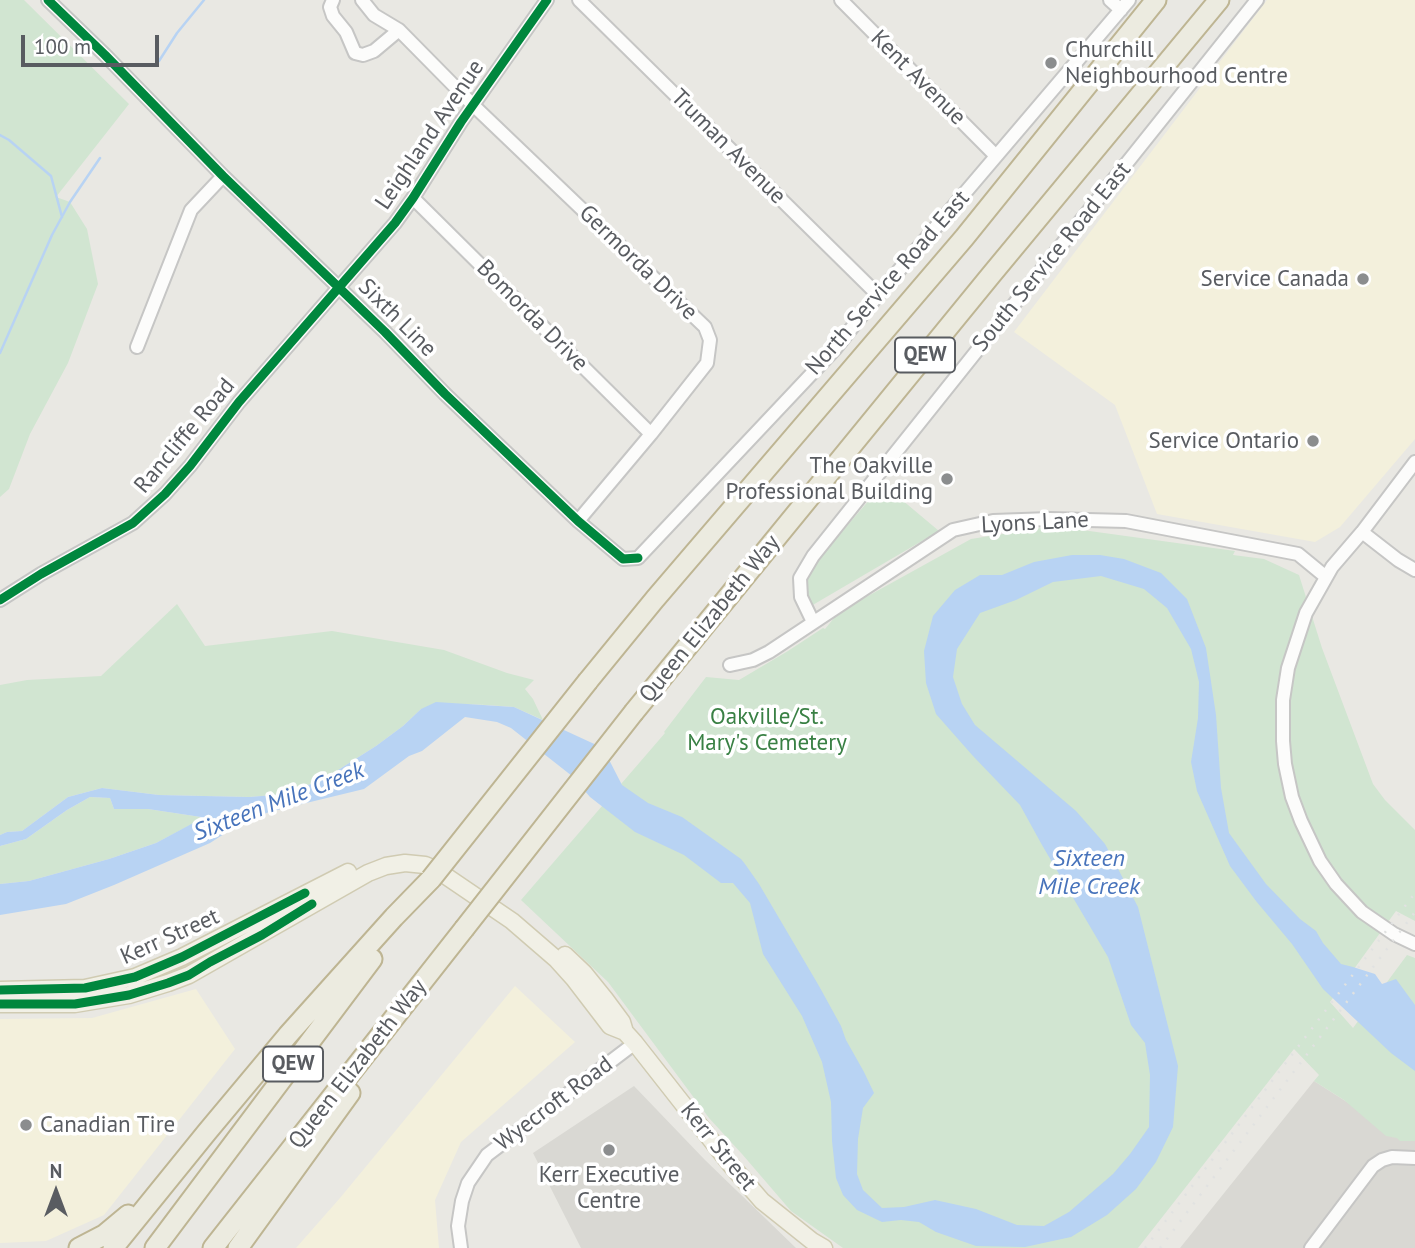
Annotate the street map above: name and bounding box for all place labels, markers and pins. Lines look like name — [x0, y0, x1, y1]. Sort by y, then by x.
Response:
place label: Churchill Neighbourhood Centre — [1065, 36, 1288, 90]
marker: Churchill Neighbourhood Centre — [1043, 55, 1059, 71]
place label: Service Canada — [1200, 265, 1349, 293]
marker: Service Canada — [1355, 271, 1371, 287]
place label: Service Ontario — [1149, 427, 1299, 455]
marker: Service Ontario — [1305, 433, 1321, 449]
place label: The Oakville Professional Building — [725, 452, 933, 506]
marker: The Oakville Professional Building — [939, 471, 955, 487]
place label: Canadian Tire — [40, 1111, 175, 1139]
marker: Canadian Tire — [18, 1117, 34, 1133]
marker: Kerr Executive Centre — [601, 1142, 617, 1158]
place label: Kerr Executive Centre — [539, 1161, 679, 1215]

